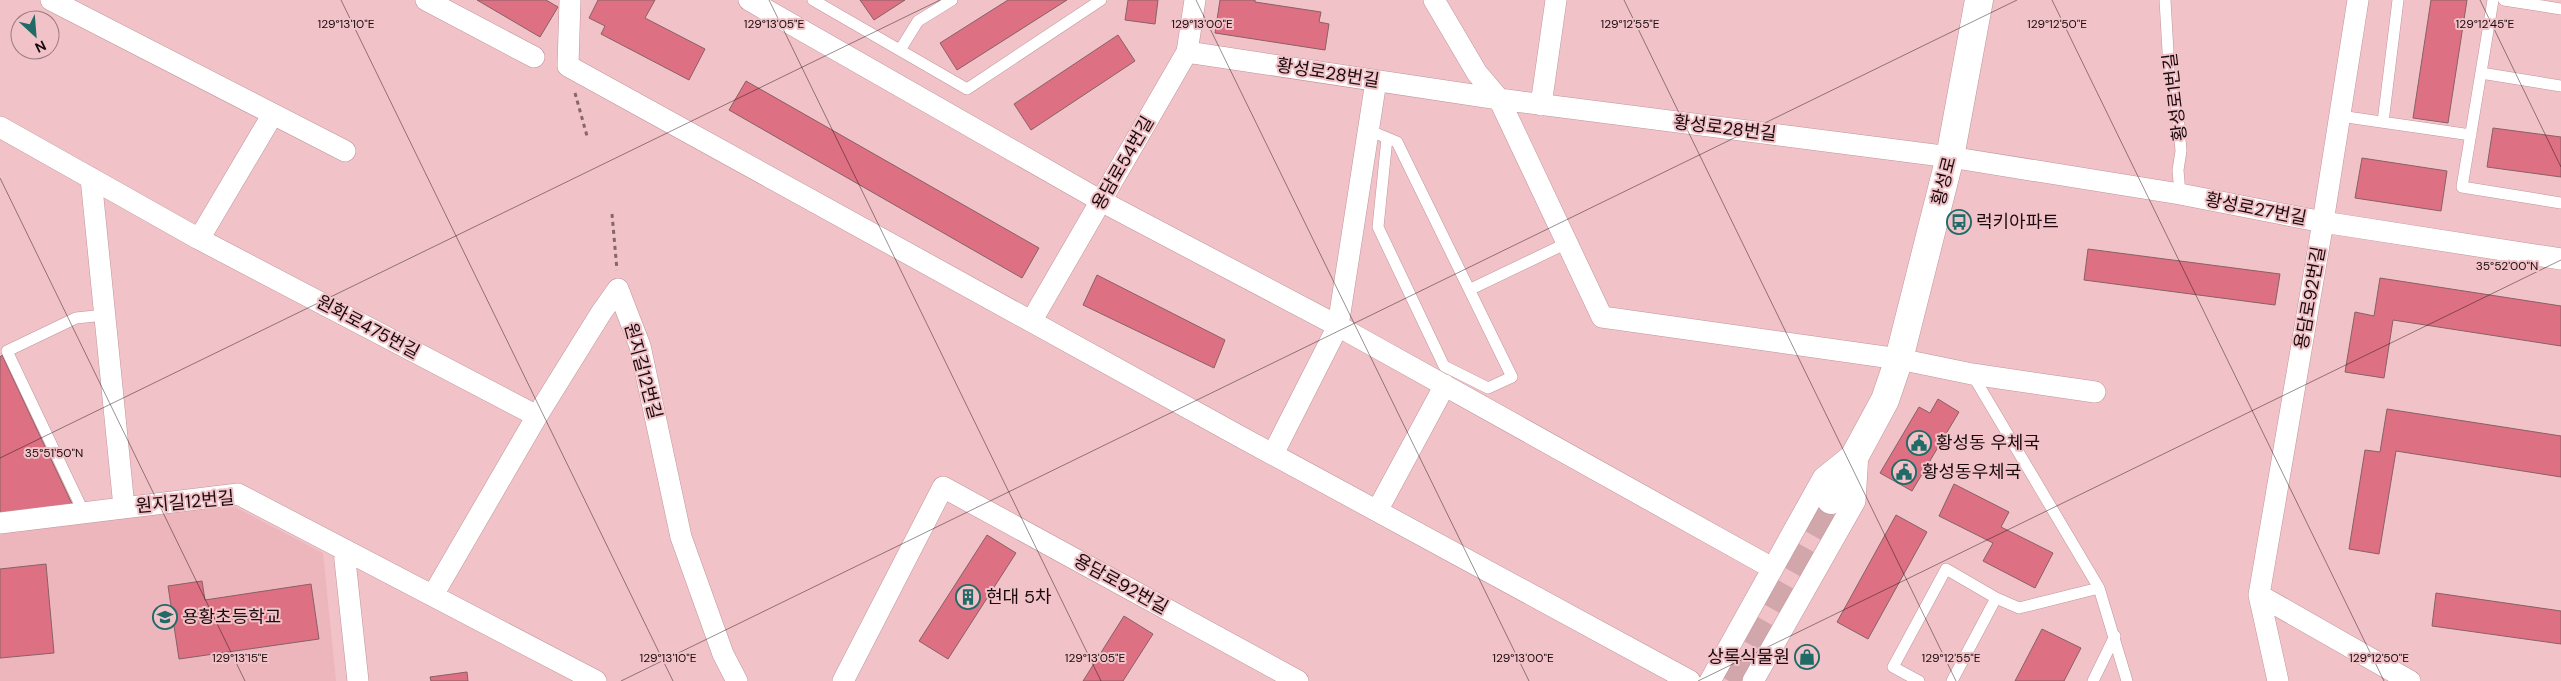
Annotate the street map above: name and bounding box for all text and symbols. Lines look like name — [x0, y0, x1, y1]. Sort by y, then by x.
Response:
north arrow — [10, 10, 60, 60]
text: 129°13'10"E — [317, 16, 375, 32]
text: 129°13'05"E — [744, 16, 804, 32]
text: 129°13'00"E — [1171, 16, 1233, 32]
text: 129°12'55"E — [1600, 16, 1660, 32]
text: 129°12'50"E — [2027, 16, 2087, 32]
text: 129°12'45"E — [2456, 16, 2515, 32]
text: N — [32, 36, 49, 57]
street label: 황성로1번길 — [2158, 52, 2192, 142]
street label: 황성로28번길 — [1275, 53, 1381, 93]
street label: 황성로28번길 — [1672, 110, 1778, 146]
street label: 용담로54번길 — [1086, 112, 1160, 214]
street label: 황성로 — [1926, 154, 1962, 208]
street label: 황성로27번길 — [2203, 187, 2309, 231]
bus stop icon: 럭키아파트 — [1946, 209, 1972, 235]
place label: 럭키아파트 — [1976, 210, 2059, 234]
street label: 용담로92번길 — [2289, 245, 2331, 351]
text: 35°52'00"N — [2476, 258, 2538, 274]
street label: 원화로475번길 — [312, 290, 424, 364]
street label: 원지길12번길 — [619, 320, 667, 422]
public building icon: 황성동 우체국 — [1906, 430, 1932, 456]
place label: 황성동 우체국 — [1936, 431, 2040, 455]
text: 35°51'50"N — [25, 445, 83, 461]
public building icon: 황성동우체국 — [1891, 459, 1917, 485]
place label: 황성동우체국 — [1922, 460, 2021, 484]
street label: 원지길12번길 — [135, 486, 235, 518]
street label: 용담로92번길 — [1070, 548, 1172, 620]
building icon: 현대 5차 — [955, 584, 981, 610]
place label: 현대 5차 — [986, 585, 1052, 609]
school or university icon: 용황초등학교 — [152, 604, 178, 630]
place label: 용황초등학교 — [182, 605, 281, 629]
shop icon: 상록식물원 — [1794, 644, 1820, 670]
place label: 상록식물원 — [1707, 645, 1790, 669]
text: 129°13'15"E — [212, 650, 268, 666]
text: 129°13'10"E — [639, 650, 697, 666]
text: 129°13'05"E — [1065, 650, 1125, 666]
text: 129°13'00"E — [1492, 650, 1554, 666]
text: 129°12'55"E — [1921, 650, 1981, 666]
text: 129°12'50"E — [2349, 650, 2409, 666]

